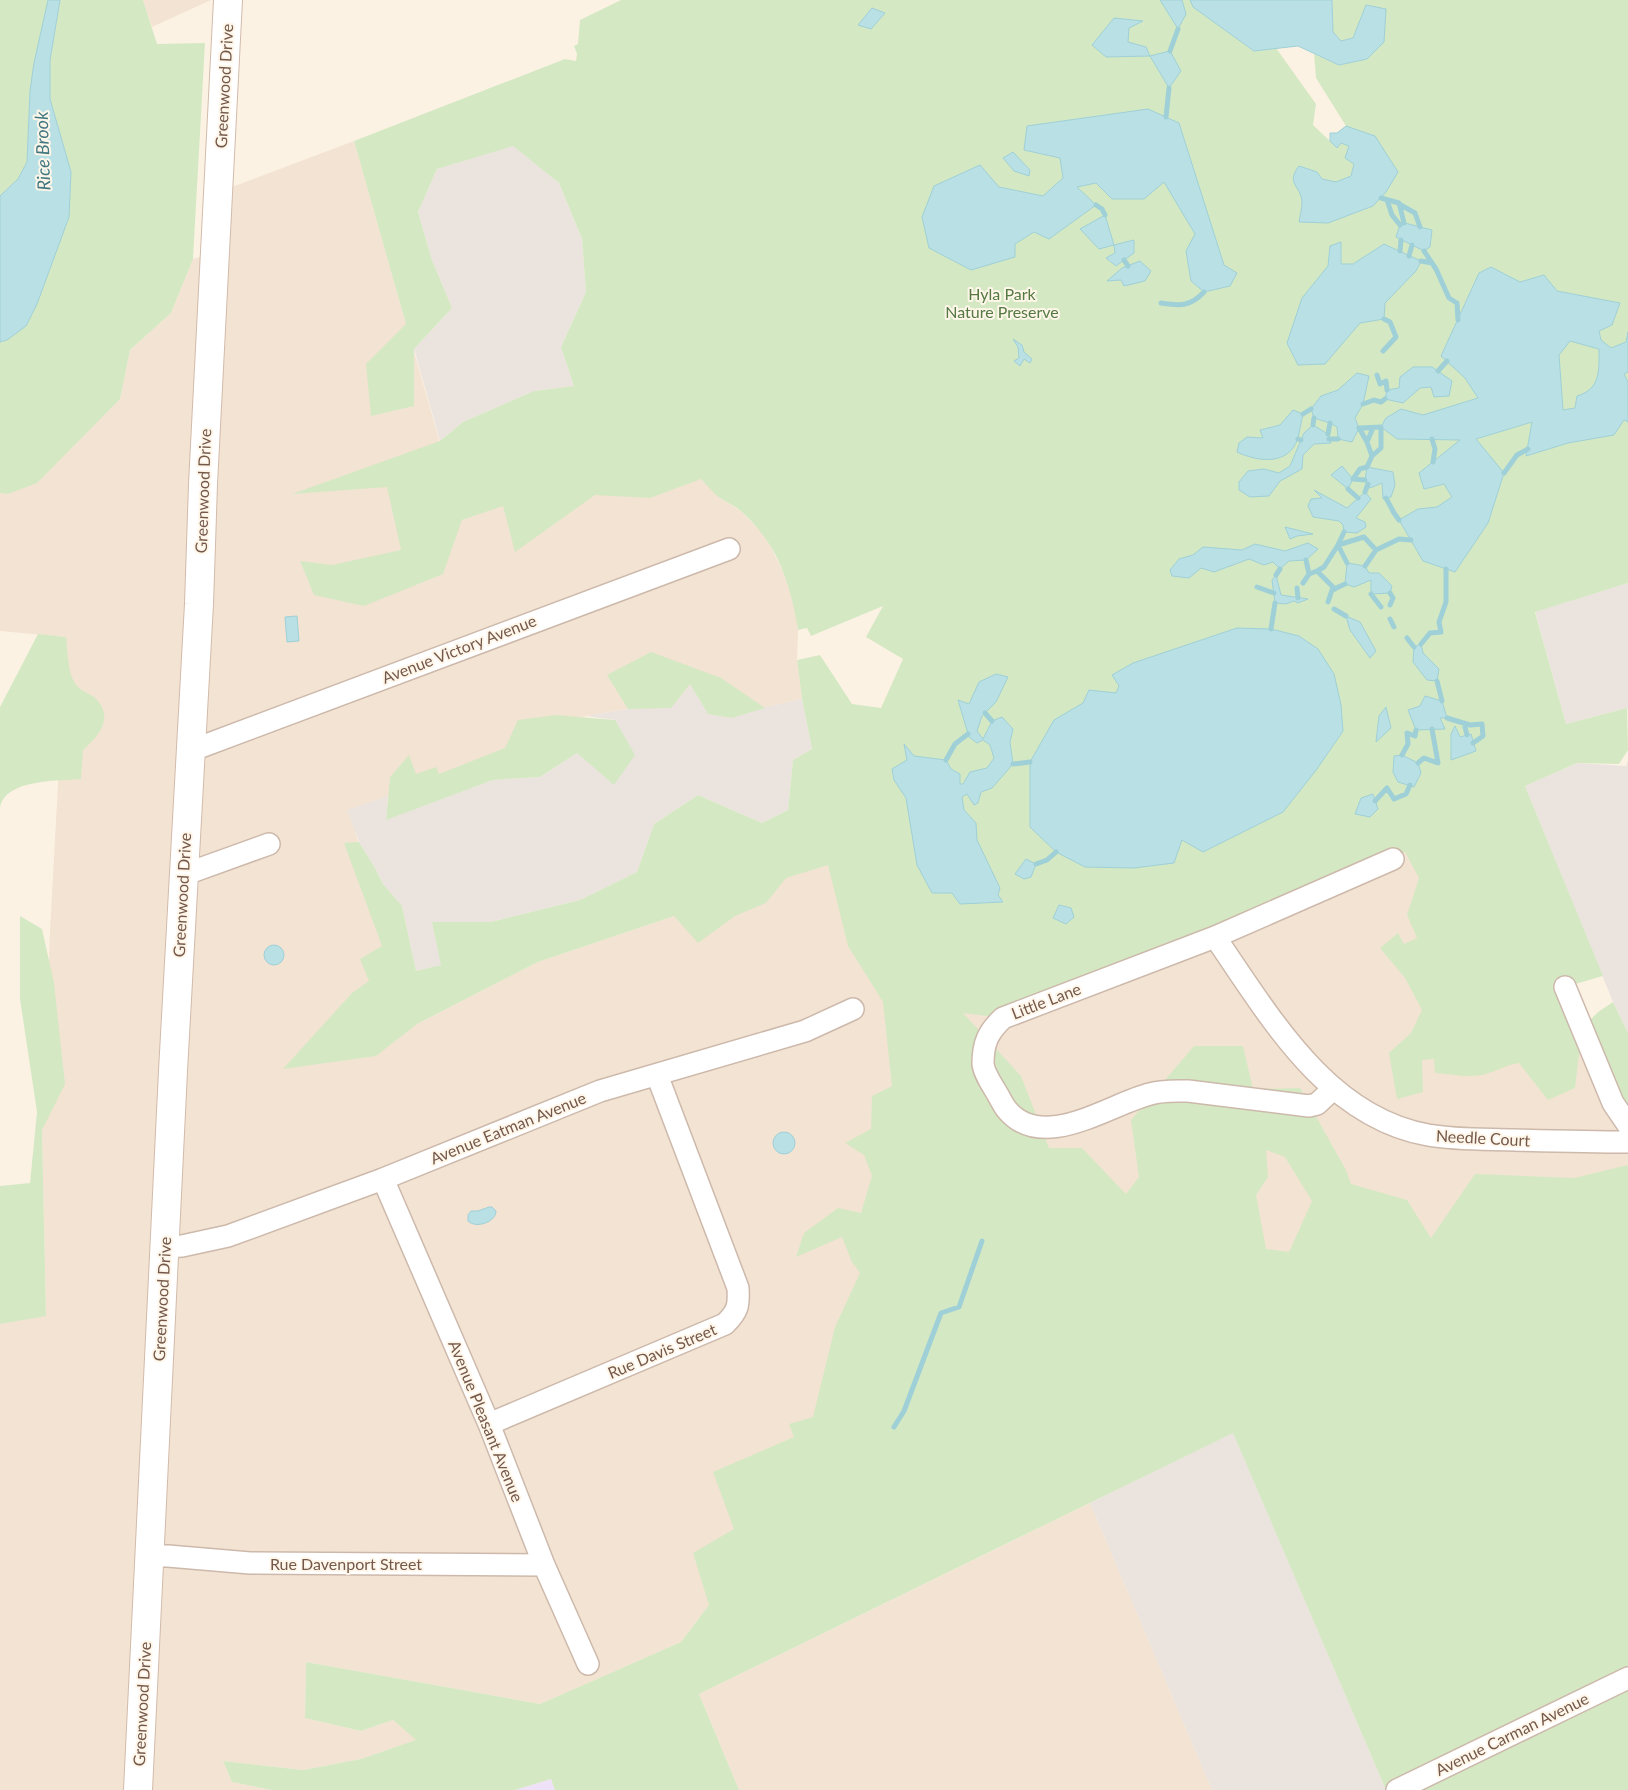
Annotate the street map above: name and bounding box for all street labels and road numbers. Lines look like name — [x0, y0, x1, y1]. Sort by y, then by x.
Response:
street label: Greenwood Drive — [211, 23, 236, 149]
street label: Greenwood Drive — [191, 428, 214, 554]
street label: Avenue Victory Avenue — [379, 610, 539, 687]
street label: Greenwood Drive — [169, 832, 194, 958]
street label: Little Lane — [1008, 979, 1083, 1022]
street label: Avenue Eatman Avenue — [427, 1088, 588, 1168]
street label: Needle Court — [1435, 1126, 1531, 1149]
street label: Greenwood Drive — [149, 1236, 174, 1362]
street label: Rue Davis Street — [605, 1319, 719, 1382]
street label: Avenue Pleasant Avenue — [445, 1337, 528, 1504]
street label: Rue Davenport Street — [270, 1554, 422, 1573]
street label: Greenwood Drive — [129, 1641, 154, 1767]
street label: Avenue Carman Avenue — [1432, 1688, 1591, 1779]

